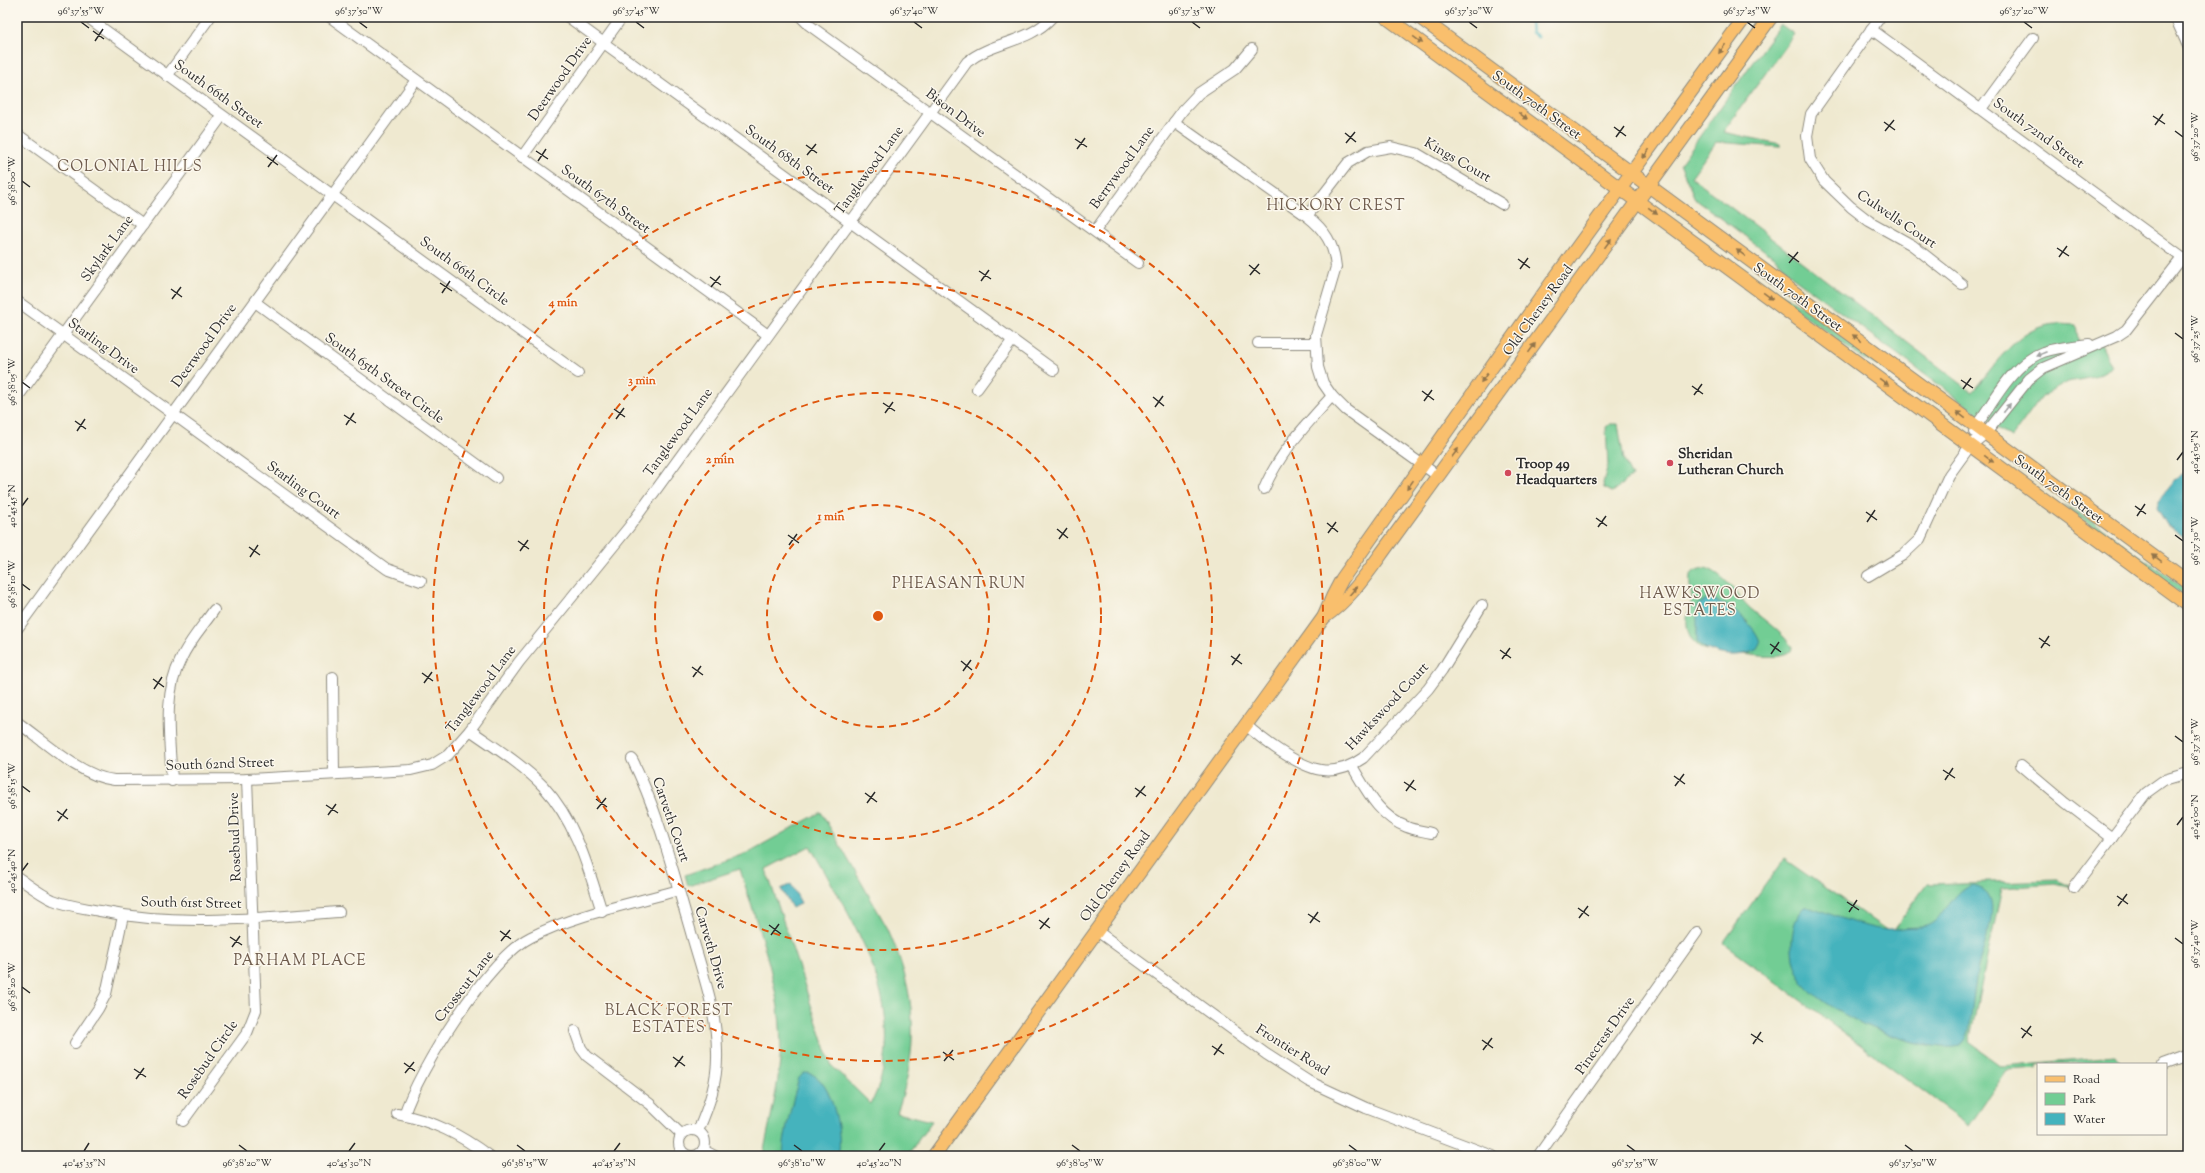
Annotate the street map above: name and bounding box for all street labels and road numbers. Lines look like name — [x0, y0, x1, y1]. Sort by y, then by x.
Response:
street label: Deerwood Drive — [524, 33, 598, 125]
street label: South 66th Street — [169, 56, 267, 134]
street label: South 70th Street — [1487, 67, 1585, 145]
street label: Bison Drive — [921, 85, 989, 143]
street label: South 72nd Street — [1988, 94, 2088, 174]
street label: South 68th Street — [740, 121, 838, 199]
street label: Tanglewood Lane — [831, 122, 909, 220]
street label: Berrywood Lane — [1086, 122, 1160, 214]
street label: Kings Court — [1420, 134, 1494, 188]
street label: South 67th Street — [556, 161, 654, 239]
street label: Culwells Court — [1852, 186, 1940, 254]
street label: Skylark Lane — [77, 211, 139, 287]
street label: South 66th Circle — [415, 233, 513, 311]
street label: South 70th Street — [1748, 259, 1846, 337]
street label: Old Cheney Road — [1499, 261, 1579, 361]
street label: Deerwood Drive — [168, 300, 242, 392]
street label: Starling Drive — [63, 314, 143, 380]
street label: South 65th Street Circle — [320, 329, 448, 429]
street label: Tanglewood Lane — [640, 384, 718, 482]
street label: South 70th Street — [2009, 451, 2107, 529]
street label: Starling Court — [262, 457, 344, 525]
street label: Tanglewood Lane — [442, 642, 522, 738]
street label: Hawkswood Court — [1342, 658, 1434, 755]
street label: South 62nd Street — [165, 753, 275, 777]
street label: Carveth Court — [646, 775, 694, 865]
street label: Rosebud Drive — [224, 792, 248, 882]
street label: Old Cheney Road — [1076, 827, 1156, 927]
street label: South 61st Street — [140, 893, 242, 915]
street label: Carveth Drive — [689, 904, 731, 992]
street label: Crosscut Lane — [430, 947, 500, 1027]
street label: Pinecrest Drive — [1572, 993, 1640, 1079]
street label: Rosebud Circle — [174, 1016, 244, 1104]
street label: Frontier Road — [1251, 1020, 1333, 1082]

